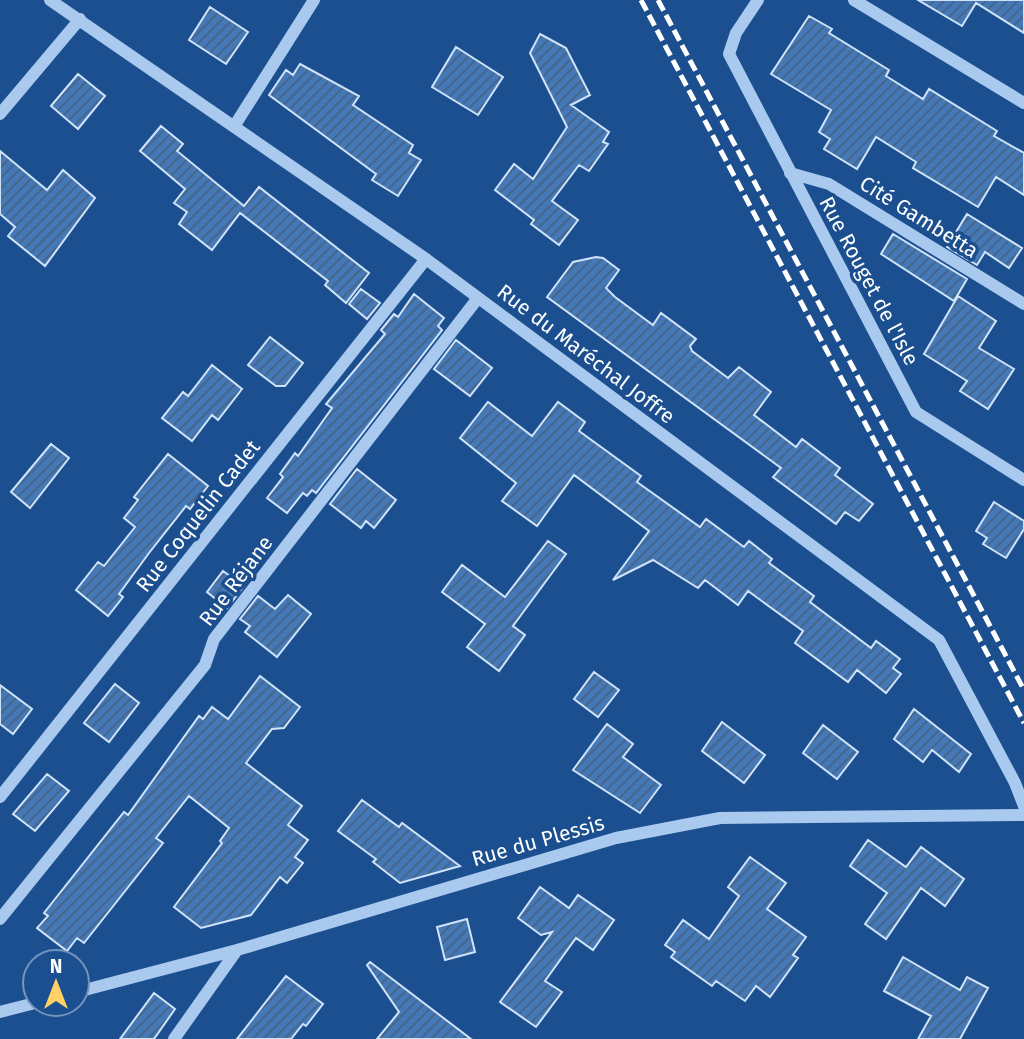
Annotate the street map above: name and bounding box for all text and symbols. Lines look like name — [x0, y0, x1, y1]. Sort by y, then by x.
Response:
street label: Cité Gambetta — [855, 170, 983, 264]
street label: Rue Rouget de l'Isle — [814, 192, 924, 370]
street label: Rue du Maréchal Joffre — [492, 279, 680, 429]
street label: Rue Coquelin Cadet — [130, 434, 266, 597]
street label: Rue Réjane — [193, 531, 279, 631]
street label: Rue du Plessis — [469, 810, 608, 872]
north arrow — [21, 948, 91, 1018]
text: N — [50, 955, 62, 978]

